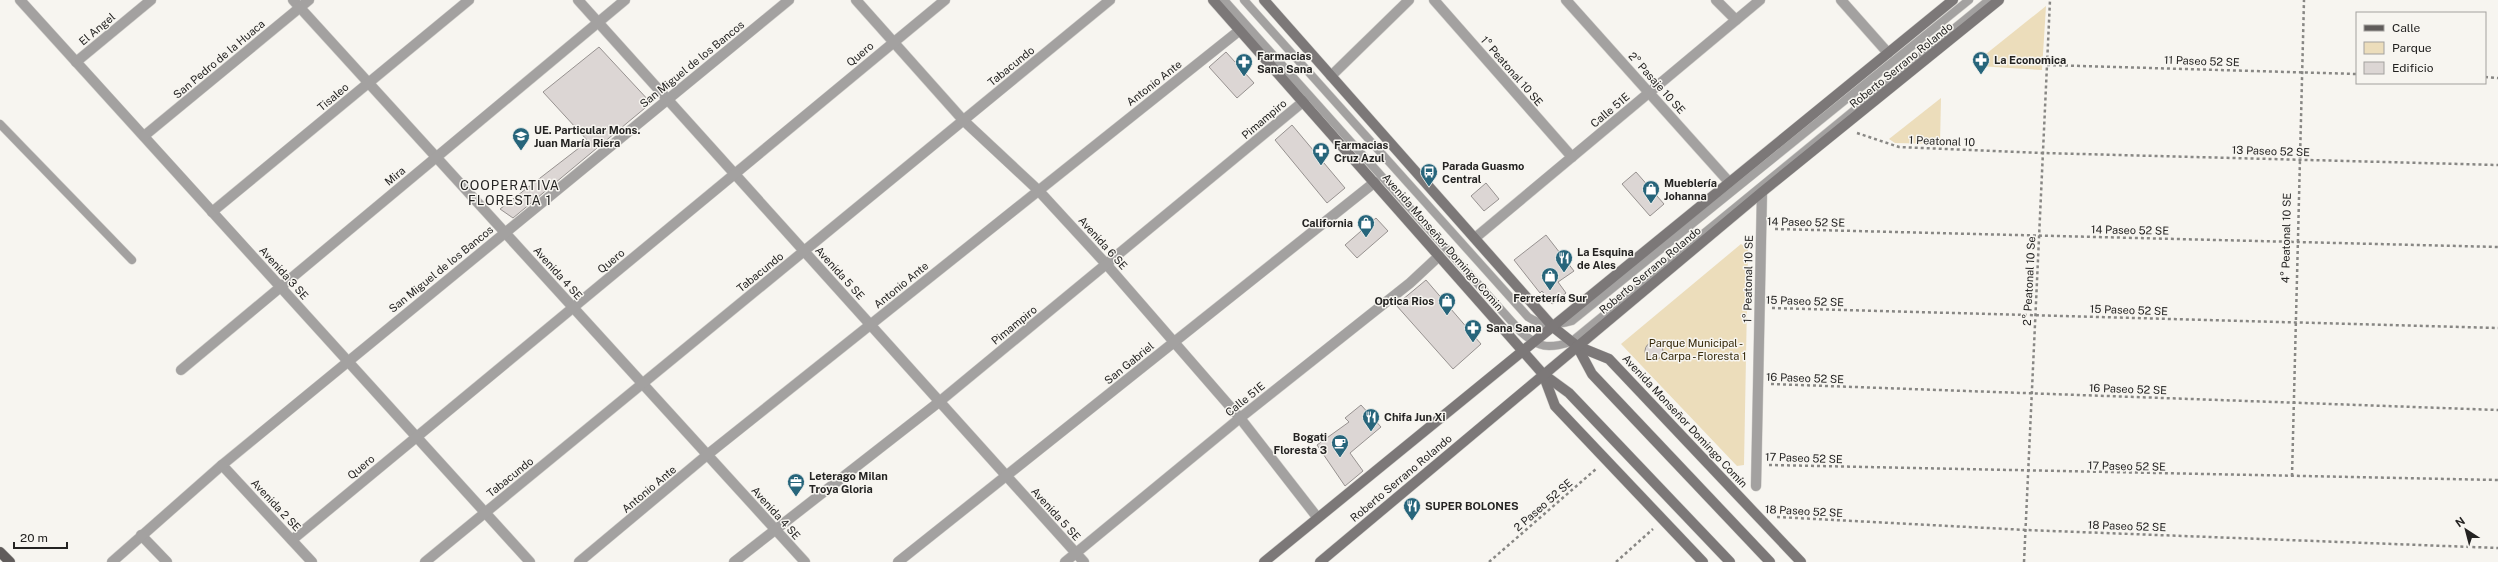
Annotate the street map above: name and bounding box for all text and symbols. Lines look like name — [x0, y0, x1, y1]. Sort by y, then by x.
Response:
street label: El Angel — [77, 11, 117, 47]
legend — [2356, 12, 2486, 84]
street label: San Pedro de la Huaca — [171, 17, 267, 101]
street label: San Miguel de los Bancos — [638, 18, 747, 110]
street label: Roberto Serrano Rolando — [1847, 20, 1955, 110]
text: Calle — [2392, 21, 2421, 35]
street label: 1° Peatonal 10 SE — [1479, 34, 1545, 108]
street label: Quero — [844, 39, 876, 69]
text: Parque — [2392, 41, 2432, 55]
street label: Tabacundo — [985, 44, 1037, 88]
place label: Farmacias Sana Sana — [1257, 50, 1312, 75]
street label: 2° Pasaje 10 SE — [1626, 50, 1688, 116]
pharmacy icon: La Economica — [1971, 50, 1991, 75]
pharmacy icon: Farmacias Sana Sana — [1234, 52, 1254, 77]
place label: La Economica — [1994, 54, 2066, 66]
street label: 11 Paseo 52 SE — [2164, 54, 2240, 68]
street label: Antonio Ante — [1124, 58, 1184, 108]
text: Edificio — [2392, 61, 2434, 75]
street label: Tisaleo — [315, 81, 351, 113]
street label: Calle 51E — [1588, 90, 1632, 130]
street label: Pimampiro — [1239, 97, 1289, 141]
place label: UE. Particular Mons. Juan María Riera — [534, 124, 640, 149]
school or university icon: UE. Particular Mons. Juan María Riera — [511, 126, 531, 151]
street label: 1 Peatonal 10 — [1909, 134, 1975, 148]
place label: Farmacias Cruz Azul — [1334, 139, 1389, 164]
pharmacy icon: Farmacias Cruz Azul — [1311, 141, 1331, 166]
street label: 13 Paseo 52 SE — [2232, 144, 2310, 158]
place label: Parada Guasmo Central — [1442, 160, 1524, 185]
bus stop icon: Parada Guasmo Central — [1419, 162, 1439, 187]
street label: Mira — [382, 164, 408, 188]
street label: Avenida Monseñor Domingo Comin — [1380, 171, 1506, 313]
place label: Mueblería Johanna — [1664, 177, 1717, 202]
district label: COOPERATIVA FLORESTA 1 — [460, 178, 560, 208]
shop icon: Mueblería Johanna — [1641, 179, 1661, 204]
street label: 4° Peatonal 10 SE — [2279, 193, 2293, 283]
shop icon: California — [1356, 213, 1376, 238]
street label: Avenida 6 SE — [1076, 214, 1130, 272]
street label: 14 Paseo 52 SE — [1767, 215, 1845, 229]
place label: California — [1302, 217, 1353, 229]
street label: San Miguel de los Bancos — [387, 223, 496, 315]
street label: 14 Paseo 52 SE — [2091, 223, 2169, 237]
street label: Roberto Serrano Rolando — [1597, 224, 1703, 316]
street label: 1° Peatonal 10 SE — [1741, 235, 1755, 323]
street label: 2° Peatonal 10 Se — [2021, 236, 2037, 326]
street label: Avenida 3 SE — [257, 244, 311, 302]
street label: Avenida 4 SE — [531, 244, 585, 302]
street label: Avenida 5 SE — [813, 244, 867, 302]
street label: Quero — [595, 246, 627, 276]
place label: La Esquina de Ales — [1577, 246, 1634, 271]
restaurant icon: La Esquina de Ales — [1554, 248, 1574, 273]
street label: Tabacundo — [734, 250, 786, 294]
street label: Antonio Ante — [871, 259, 931, 311]
shop icon: Ferretería Sur — [1540, 266, 1560, 291]
shop icon: Optica Rios — [1437, 291, 1457, 316]
place label: Ferretería Sur — [1513, 292, 1587, 304]
street label: 15 Paseo 52 SE — [1766, 294, 1844, 308]
place label: Optica Rios — [1374, 295, 1434, 307]
street label: Pimampiro — [989, 303, 1039, 347]
street label: 15 Paseo 52 SE — [2090, 303, 2168, 317]
pharmacy icon: Sana Sana — [1463, 318, 1483, 343]
place label: Sana Sana — [1486, 322, 1541, 334]
park label: Parque Municipal - La Carpa - Floresta 1 — [1646, 337, 1746, 362]
street label: San Gabriel — [1102, 340, 1156, 386]
street label: Avenida Monseñor Domingo Comín — [1620, 352, 1750, 490]
street label: 16 Paseo 52 SE — [1766, 371, 1844, 385]
street label: Calle 51E — [1223, 379, 1267, 418]
street label: 16 Paseo 52 SE — [2089, 382, 2167, 396]
restaurant icon: Chifa Jun Xi — [1361, 407, 1381, 432]
place label: Chifa Jun Xi — [1384, 411, 1445, 423]
place label: Bogati Floresta 3 — [1273, 431, 1327, 456]
street label: Roberto Serrano Rolando — [1348, 432, 1454, 524]
cafe icon: Bogati Floresta 3 — [1330, 433, 1350, 458]
street label: 17 Paseo 52 SE — [1765, 451, 1843, 465]
street label: Quero — [345, 452, 377, 482]
street label: Tabacundo — [484, 455, 536, 499]
street label: 17 Paseo 52 SE — [2088, 459, 2166, 473]
street label: Antonio Ante — [620, 463, 678, 515]
place label: Leterago Milan Troya Gloria — [809, 470, 888, 495]
office icon: Leterago Milan Troya Gloria — [786, 472, 806, 497]
street label: 2 Paseo 52 SE — [1511, 476, 1575, 534]
street label: Avenida 2 SE — [249, 477, 303, 534]
street label: Avenida 4 SE — [749, 484, 803, 542]
street label: Avenida 5 SE — [1029, 485, 1083, 543]
restaurant icon: SUPER BOLONES — [1402, 496, 1422, 521]
place label: SUPER BOLONES — [1425, 500, 1519, 512]
street label: 18 Paseo 52 SE — [1765, 503, 1844, 519]
north arrow — [2446, 510, 2486, 550]
text: N — [2453, 515, 2467, 529]
street label: 18 Paseo 52 SE — [2088, 519, 2166, 533]
scale bar — [14, 524, 67, 550]
text: 20 m — [20, 531, 48, 545]

